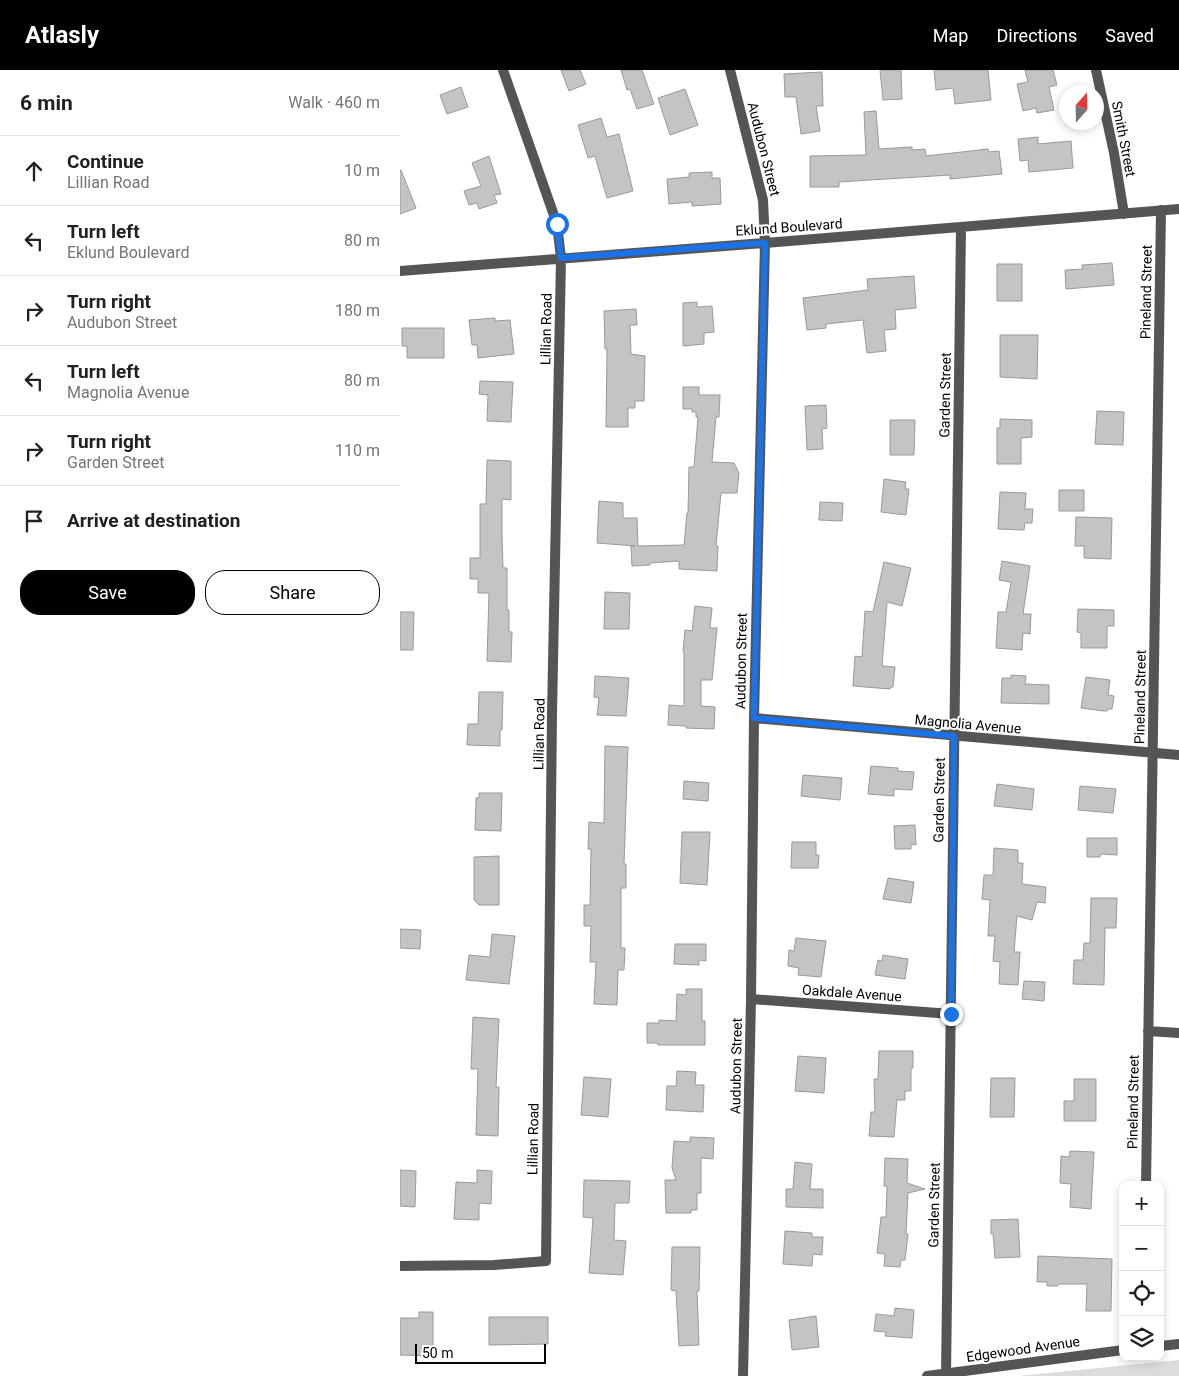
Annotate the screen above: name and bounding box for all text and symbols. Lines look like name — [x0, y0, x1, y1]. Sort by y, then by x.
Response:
text: Atlasly — [25, 21, 99, 49]
text: Map — [933, 25, 968, 46]
text: Directions — [996, 25, 1077, 46]
text: Saved — [1105, 25, 1154, 46]
north arrow — [1059, 85, 1104, 130]
text: 6 min — [20, 91, 73, 115]
text: Walk · 460 m — [288, 93, 380, 112]
street label: Audubon Street — [745, 100, 784, 198]
street label: Smith Street — [1109, 100, 1139, 179]
text: Continue — [67, 150, 144, 173]
icon: ahead — [20, 157, 48, 185]
text: 10 m — [344, 161, 380, 180]
text: Lillian Road — [67, 173, 149, 192]
route start — [546, 213, 569, 236]
street label: Eklund Boulevard — [735, 215, 843, 239]
text: Turn left — [67, 220, 140, 243]
icon: left — [20, 227, 48, 255]
text: 80 m — [344, 231, 380, 250]
text: Eklund Boulevard — [67, 243, 190, 262]
street label: Pineland Street — [1137, 244, 1155, 339]
text: Turn right — [67, 290, 151, 313]
street label: Lillian Road — [537, 293, 555, 365]
icon: right — [20, 297, 48, 325]
text: 180 m — [335, 301, 380, 320]
text: Audubon Street — [67, 313, 177, 332]
street label: Garden Street — [936, 352, 954, 438]
text: Turn left — [67, 360, 140, 383]
icon: left — [20, 367, 48, 395]
text: 80 m — [344, 371, 380, 390]
text: Magnolia Avenue — [67, 383, 189, 402]
text: Turn right — [67, 430, 151, 453]
icon: right — [20, 437, 48, 465]
text: 110 m — [335, 441, 380, 460]
text: Garden Street — [67, 453, 164, 472]
icon: arrive — [20, 507, 48, 535]
text: Arrive at destination — [67, 509, 240, 532]
button: Save — [20, 570, 195, 615]
button: Share — [205, 570, 380, 615]
street label: Audubon Street — [732, 612, 750, 709]
street label: Pineland Street — [1131, 649, 1149, 744]
street label: Lillian Road — [530, 698, 548, 770]
street label: Magnolia Avenue — [914, 711, 1022, 737]
street label: Garden Street — [930, 757, 948, 843]
street label: Oakdale Avenue — [802, 982, 902, 1004]
route end — [940, 1003, 963, 1026]
street label: Audubon Street — [727, 1017, 745, 1114]
street label: Pineland Street — [1124, 1054, 1142, 1149]
street label: Lillian Road — [524, 1103, 542, 1175]
street label: Garden Street — [925, 1162, 943, 1248]
map controls — [1119, 1181, 1164, 1361]
button: + — [1119, 1181, 1164, 1226]
button: − — [1119, 1226, 1164, 1271]
button: locate — [1119, 1271, 1164, 1316]
button: layers — [1119, 1316, 1164, 1361]
street label: Edgewood Avenue — [965, 1333, 1081, 1365]
scale bar — [415, 1341, 546, 1364]
text: 50 m — [422, 1345, 454, 1361]

